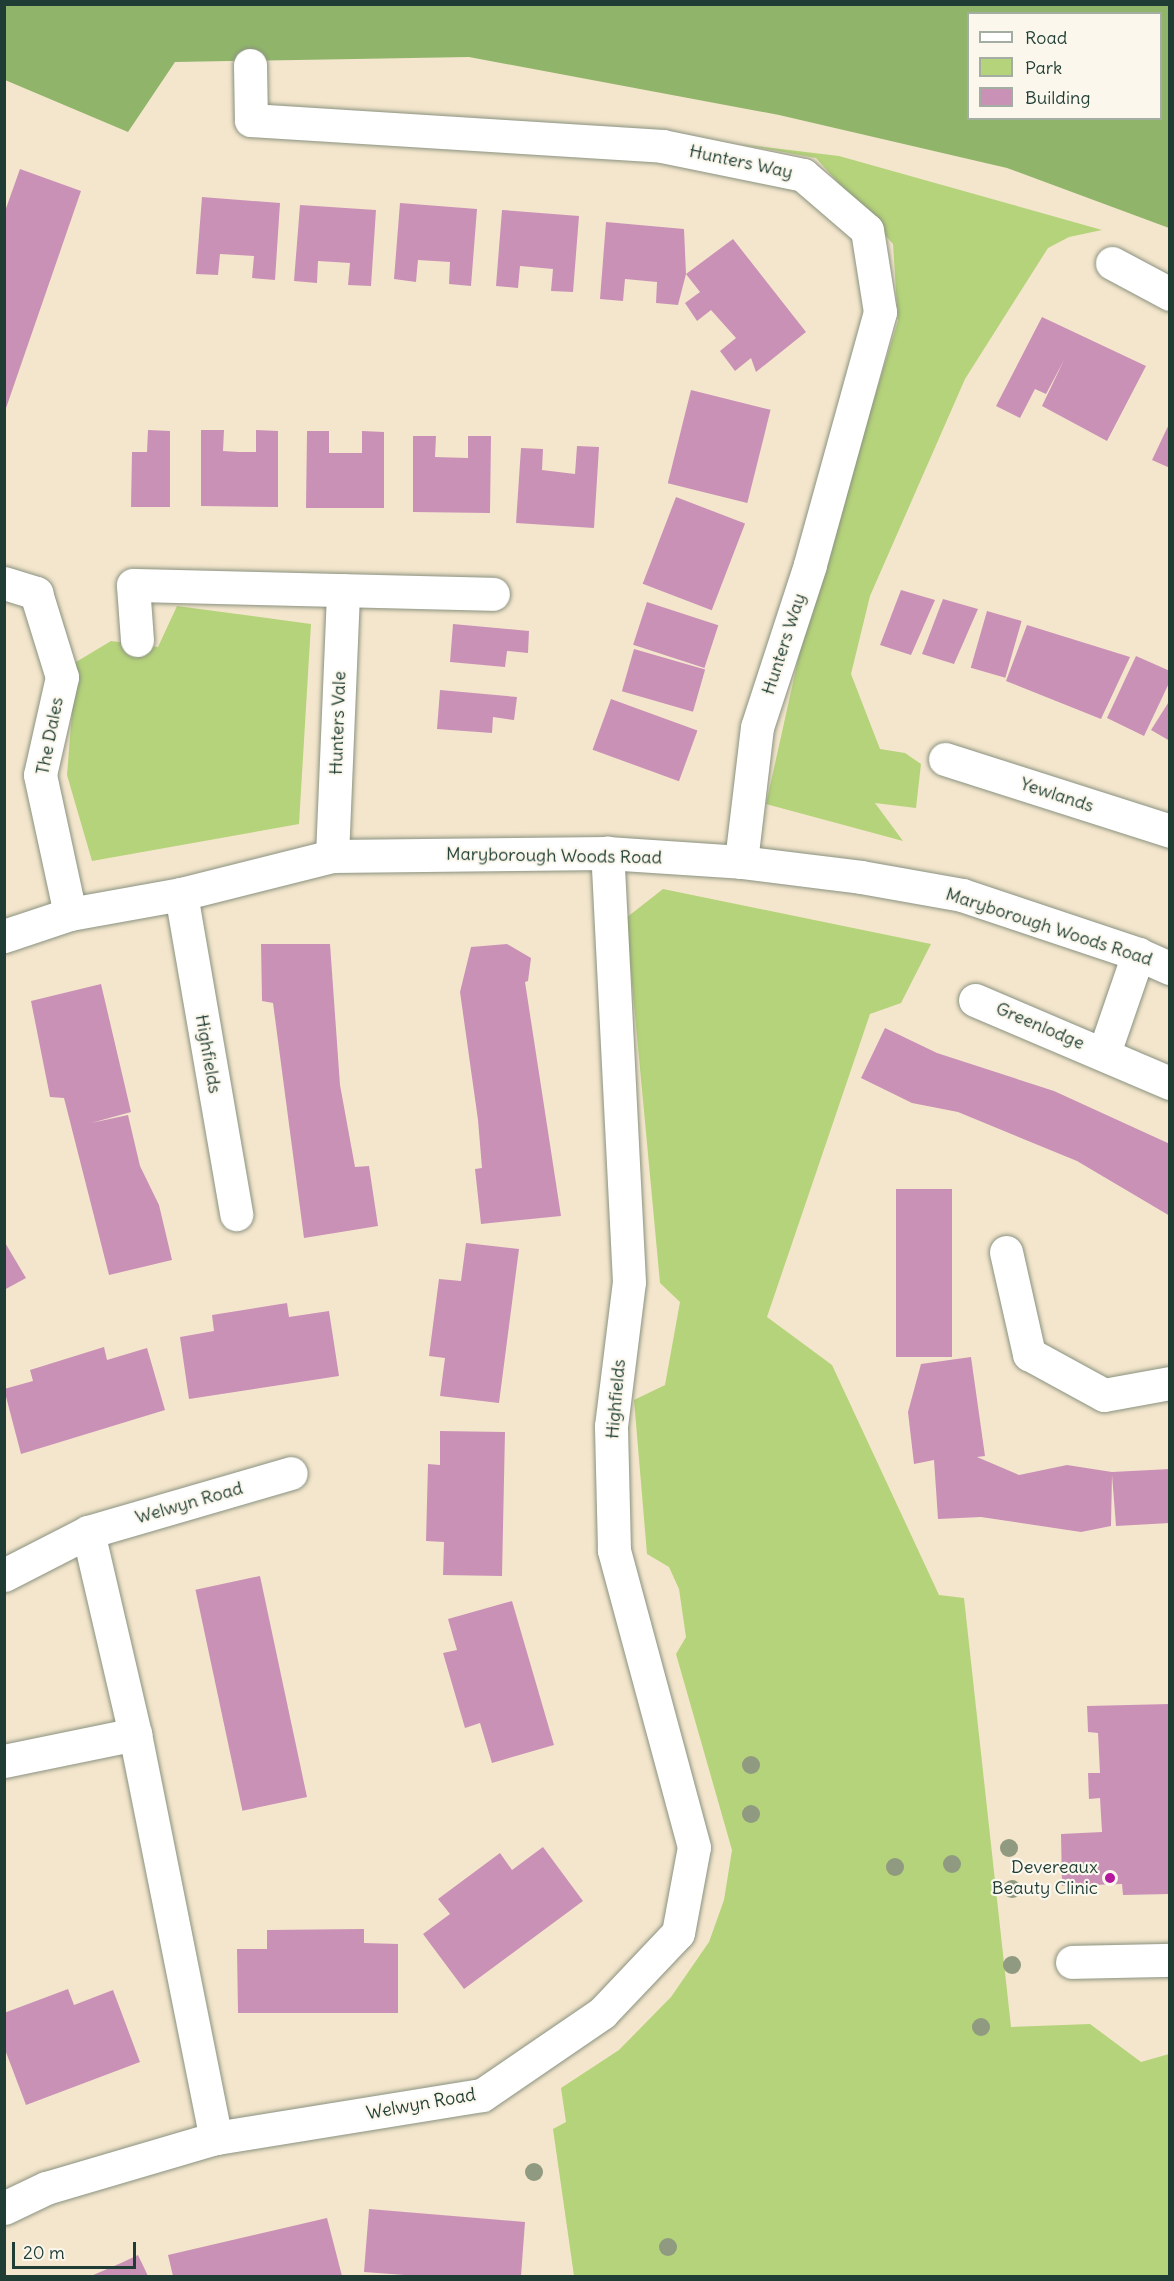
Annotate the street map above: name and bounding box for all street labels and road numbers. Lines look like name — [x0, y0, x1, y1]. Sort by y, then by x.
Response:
street label: Hunters Way — [687, 140, 795, 184]
street label: Hunters Way — [757, 591, 811, 697]
street label: Hunters Vale — [325, 671, 351, 775]
street label: The Dales — [32, 695, 68, 777]
street label: Yewlands — [1018, 773, 1096, 817]
street label: Maryborough Woods Road — [446, 843, 662, 869]
street label: Maryborough Woods Road — [943, 883, 1155, 971]
street label: Greenlodge — [992, 998, 1088, 1054]
street label: Highfields — [190, 1013, 226, 1095]
street label: Highfields — [602, 1358, 630, 1440]
street label: Welwyn Road — [133, 1477, 245, 1529]
street label: Welwyn Road — [365, 2084, 477, 2124]

